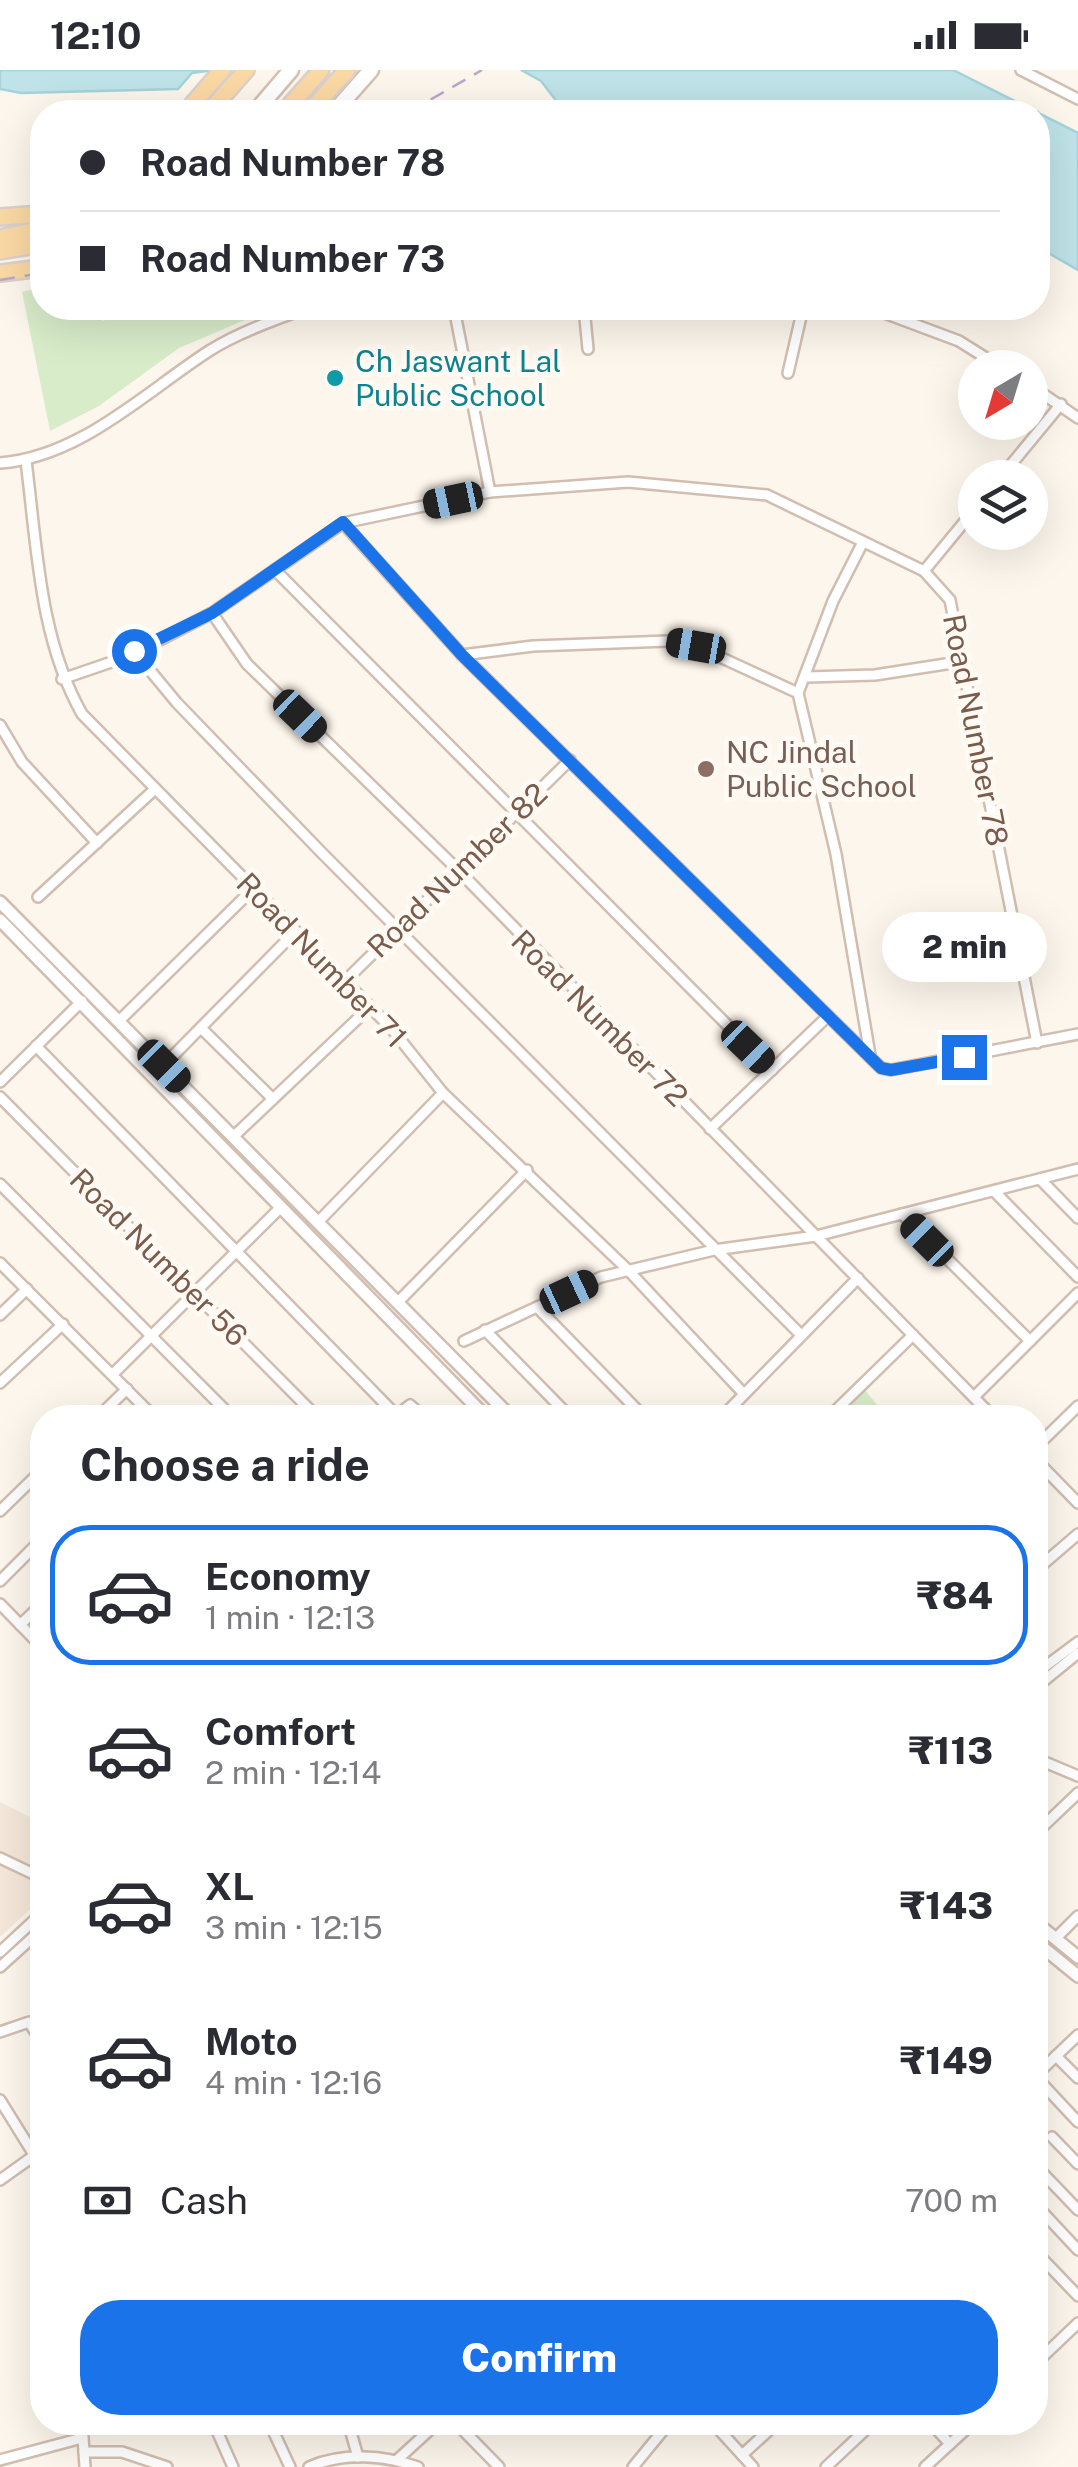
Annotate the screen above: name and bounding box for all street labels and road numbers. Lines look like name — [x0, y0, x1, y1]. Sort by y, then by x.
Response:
street label: Road Number 78 — [936, 611, 1016, 849]
street label: Road Number 82 — [360, 775, 554, 965]
street label: Road Number 71 — [229, 865, 415, 1055]
street label: Road Number 72 — [504, 922, 696, 1114]
street label: Road Number 56 — [63, 1161, 255, 1353]

